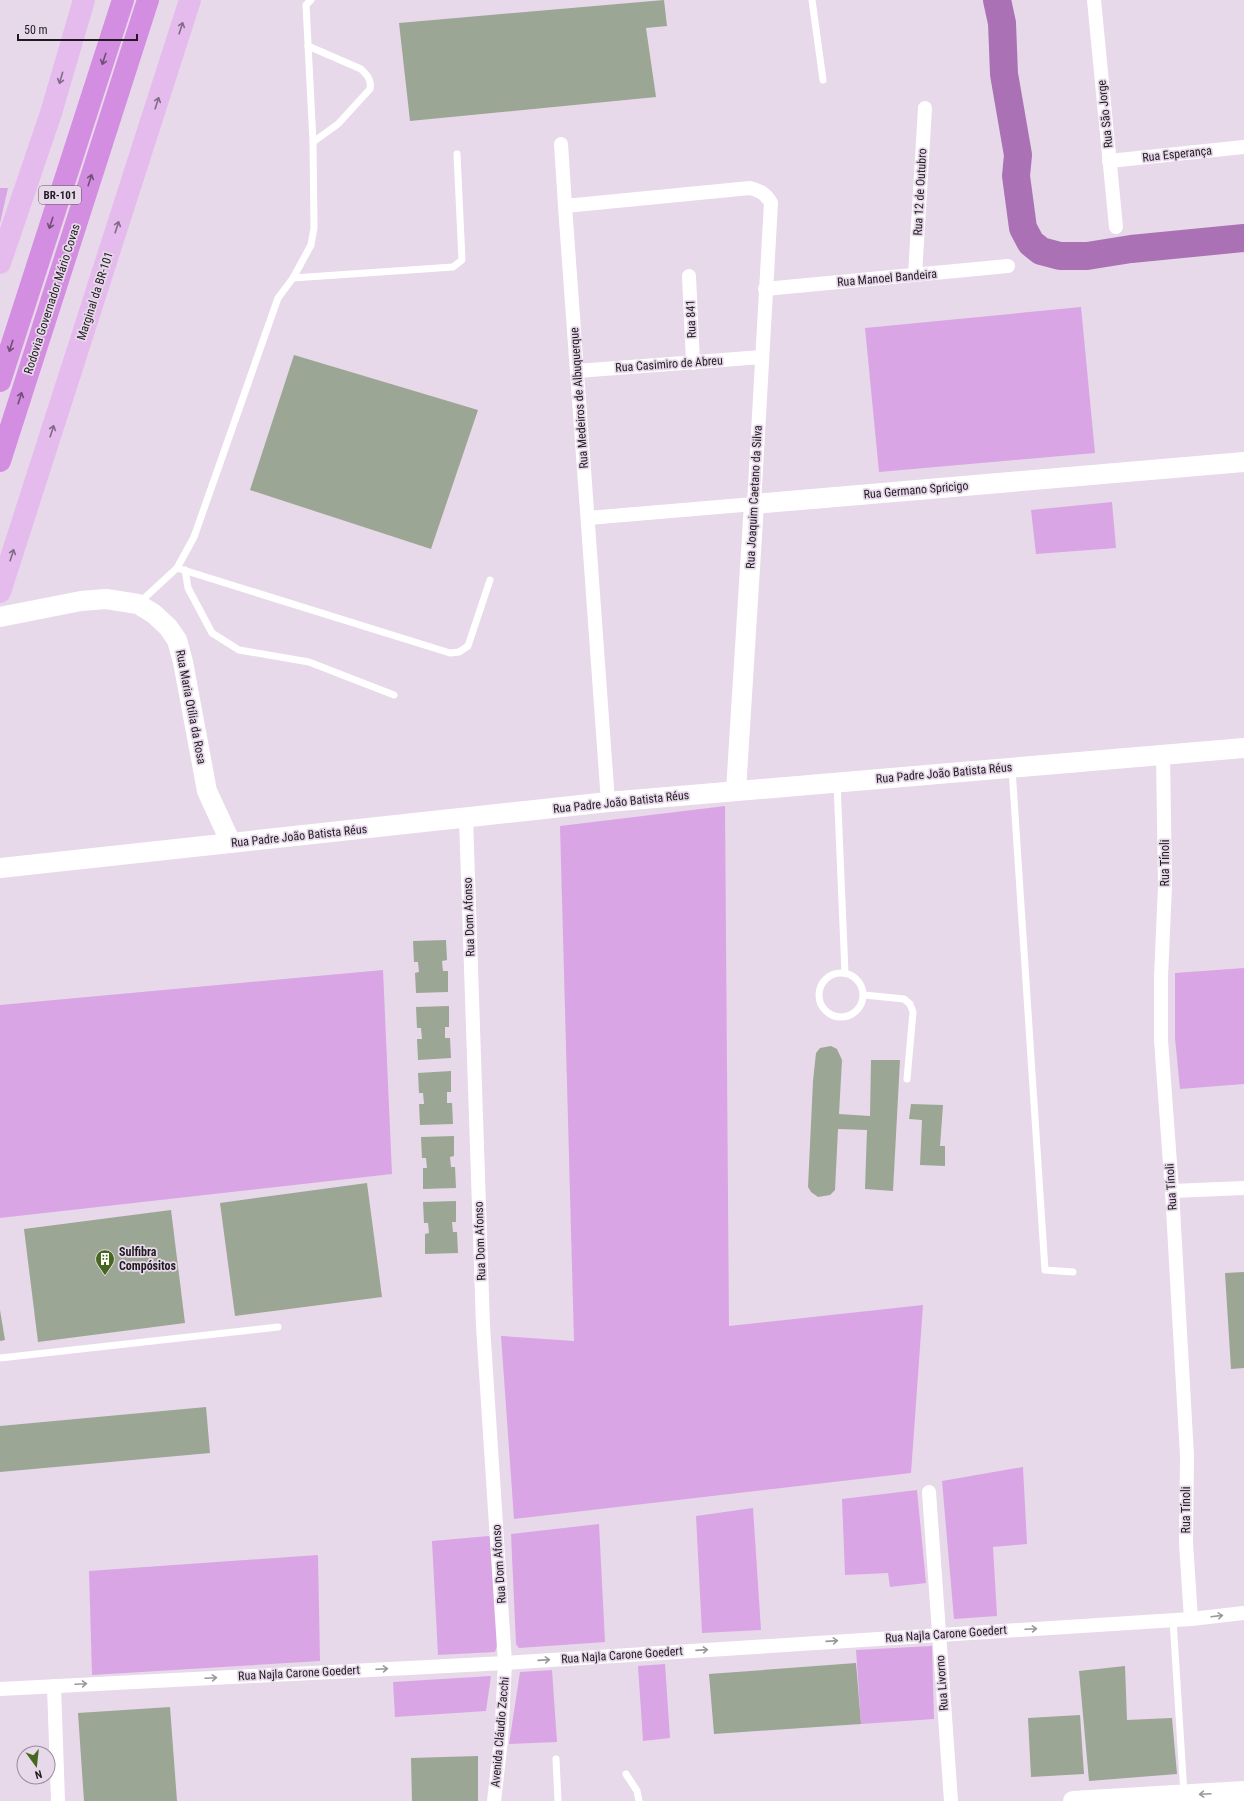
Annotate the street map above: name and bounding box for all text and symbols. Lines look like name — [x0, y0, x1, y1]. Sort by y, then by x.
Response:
scale bar — [18, 16, 137, 42]
text: 50 m — [24, 23, 48, 37]
one-way arrow — [177, 23, 185, 35]
one-way arrow — [100, 52, 107, 65]
one-way arrow — [57, 71, 64, 84]
street label: Rua São Jorge — [1094, 79, 1116, 149]
one-way arrow — [153, 98, 161, 110]
street label: Rua Esperança — [1141, 143, 1213, 165]
street label: Rua 12 de Outubro — [911, 148, 929, 236]
one-way arrow — [87, 174, 94, 187]
road number: BR-101 — [39, 186, 81, 204]
one-way arrow — [47, 216, 54, 229]
one-way arrow — [114, 221, 121, 234]
street label: Rodovia Governador Mário Covas — [21, 222, 83, 376]
street label: Marginal da BR-101 — [74, 250, 116, 342]
street label: Rua Manoel Bandeira — [837, 267, 938, 289]
street label: Rua 841 — [683, 300, 699, 338]
street label: Rua Medeiros de Albuquerque — [567, 327, 591, 469]
one-way arrow — [7, 340, 14, 353]
street label: Rua Casimiro de Abreu — [615, 353, 723, 375]
one-way arrow — [17, 391, 24, 404]
one-way arrow — [48, 425, 56, 437]
street label: Rua Joaquim Caetano da Silva — [743, 425, 765, 569]
street label: Rua Germano Spricigo — [863, 478, 969, 502]
one-way arrow — [9, 549, 16, 562]
street label: Rua Maria Otília da Rosa — [173, 649, 209, 766]
street label: Rua Padre João Batista Réus — [875, 760, 1013, 786]
street label: Rua Padre João Batista Réus — [552, 788, 690, 816]
street label: Rua Padre João Batista Réus — [230, 822, 368, 850]
street label: Rua Tínoli — [1158, 840, 1172, 886]
street label: Rua Dom Afonso — [461, 877, 477, 957]
street label: Rua Tínoli — [1162, 1163, 1180, 1211]
street label: Rua Dom Afonso — [472, 1201, 488, 1281]
place label: Sulfibra Compósitos — [119, 1245, 177, 1273]
building icon: Sulfibra Compósitos — [94, 1248, 116, 1276]
street label: Rua Tínoli — [1179, 1487, 1193, 1533]
street label: Rua Dom Afonso — [489, 1524, 509, 1604]
one-way arrow — [1211, 1612, 1224, 1620]
street label: Rua Najla Carone Goedert — [885, 1623, 1008, 1645]
one-way arrow — [1024, 1625, 1037, 1632]
one-way arrow — [825, 1638, 838, 1645]
street label: Rua Najla Carone Goedert — [561, 1644, 684, 1666]
one-way arrow — [695, 1647, 708, 1654]
street label: Rua Livorno — [933, 1655, 951, 1711]
one-way arrow — [537, 1657, 550, 1664]
street label: Rua Najla Carone Goedert — [238, 1663, 361, 1683]
one-way arrow — [376, 1666, 389, 1673]
one-way arrow — [204, 1674, 217, 1682]
street label: Avenida Cláudio Zacchi — [488, 1676, 512, 1788]
one-way arrow — [74, 1681, 87, 1688]
north arrow — [16, 1745, 56, 1785]
text: N — [33, 1767, 43, 1781]
one-way arrow — [1199, 1790, 1212, 1797]

